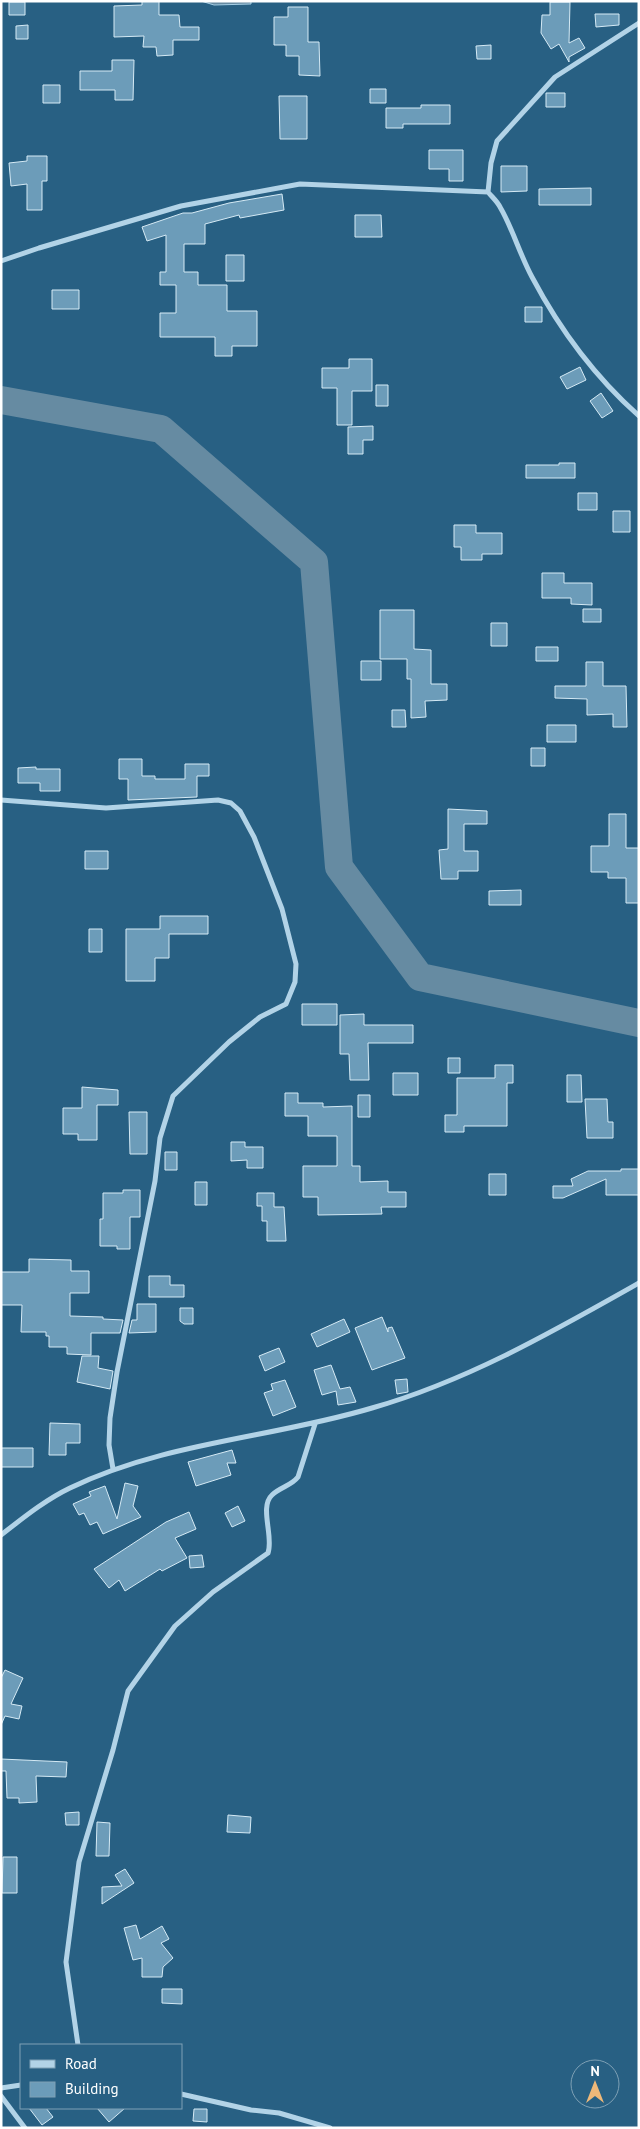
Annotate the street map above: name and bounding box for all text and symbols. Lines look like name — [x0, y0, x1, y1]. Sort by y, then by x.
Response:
legend — [20, 2044, 182, 2109]
text: Road — [65, 2054, 97, 2073]
north arrow — [570, 2059, 620, 2109]
text: N — [590, 2062, 600, 2080]
text: Building — [65, 2079, 119, 2098]

